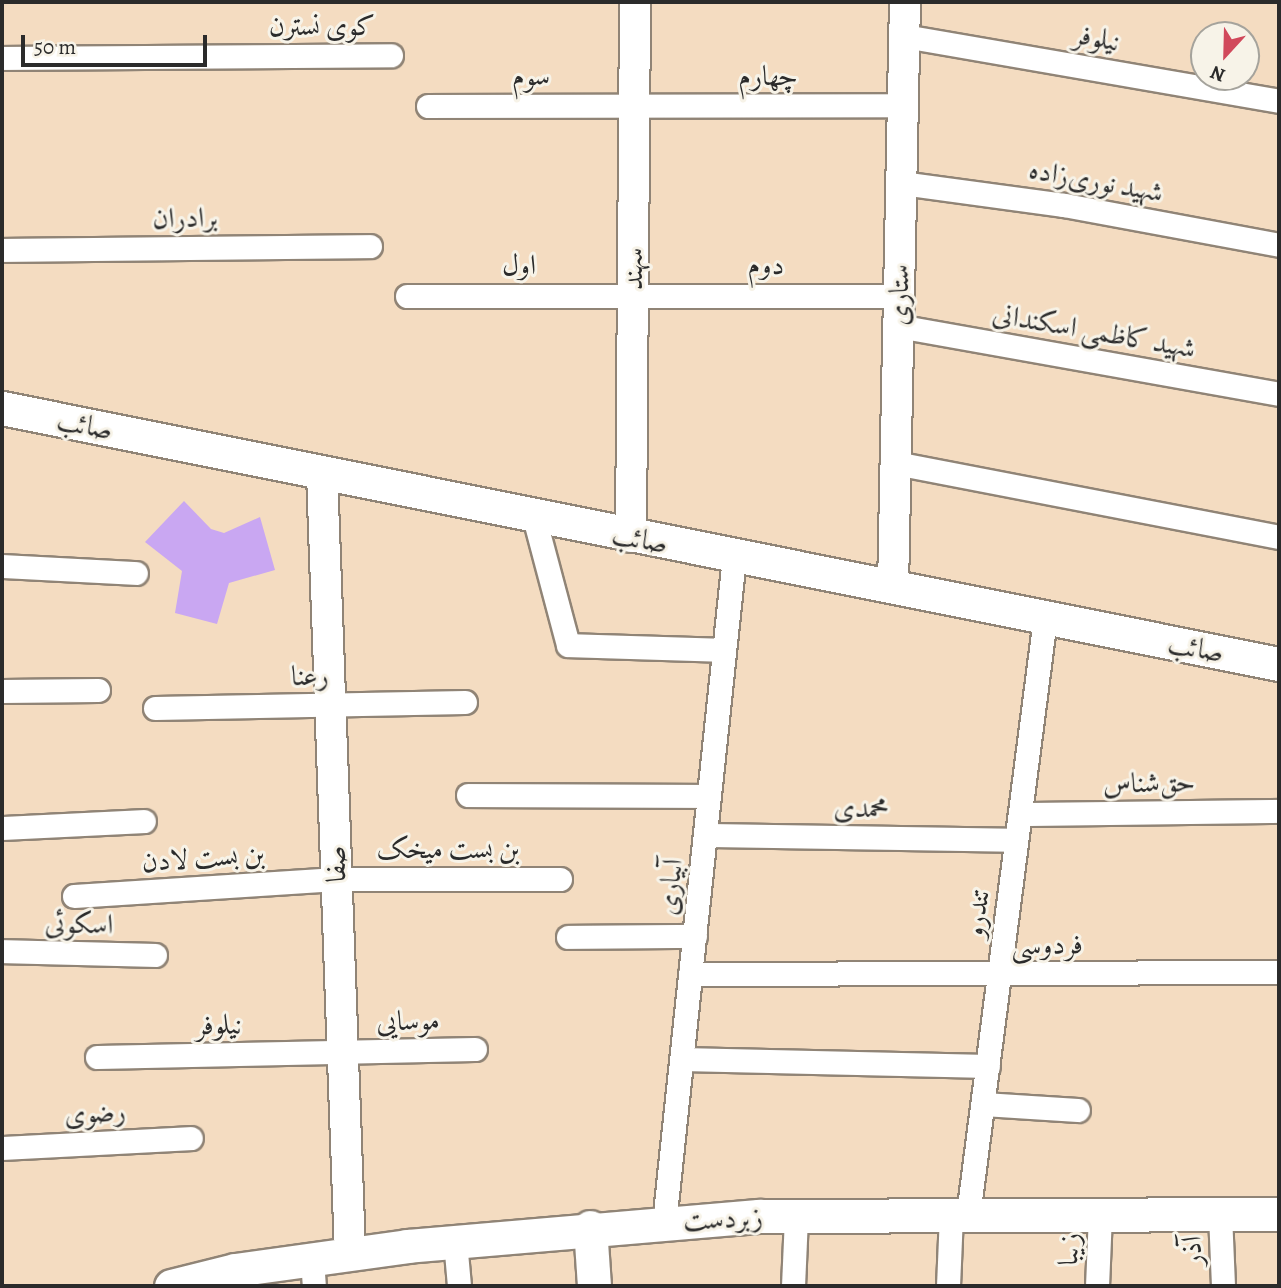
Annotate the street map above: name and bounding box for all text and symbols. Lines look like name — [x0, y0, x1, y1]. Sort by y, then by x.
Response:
street label: کوی نسترن — [269, 9, 375, 43]
street label: نیلوفر — [1071, 17, 1123, 59]
scale bar — [24, 21, 210, 65]
north arrow — [1190, 21, 1260, 91]
text: 50 m — [34, 33, 76, 61]
street label: سوم — [512, 59, 550, 93]
street label: چهارم — [738, 59, 798, 93]
text: N — [1207, 59, 1229, 88]
street label: شهید نوری‌زاده — [1026, 153, 1166, 209]
street label: برادران — [152, 201, 218, 235]
street label: اول — [502, 248, 536, 282]
street label: سهند — [616, 248, 650, 290]
street label: دوم — [747, 248, 785, 282]
street label: ستاری — [882, 264, 916, 326]
street label: شهید کاظمی اسکندانی — [990, 297, 1198, 365]
street label: صائب — [54, 403, 116, 447]
street label: صائب — [609, 517, 671, 561]
street label: صائب — [1165, 626, 1227, 670]
street label: رعنا — [291, 659, 329, 693]
street label: حق‌شناس — [1103, 765, 1195, 801]
street label: محمدی — [833, 791, 889, 825]
street label: بن بست میخک — [376, 832, 520, 866]
street label: بن بست لادن — [140, 837, 266, 879]
street label: صفا — [319, 845, 353, 883]
street label: آبیاری — [650, 857, 690, 917]
street label: تندرو — [957, 887, 997, 939]
street label: اسکوئی — [44, 907, 114, 941]
street label: فردوسی — [1011, 928, 1083, 962]
street label: موسایی — [376, 1004, 440, 1038]
street label: نیلوفر — [196, 1008, 242, 1042]
street label: رضوی — [63, 1095, 127, 1131]
street label: زبردست — [682, 1200, 764, 1238]
street label: زیبا — [1051, 1232, 1087, 1266]
street label: آذر — [1175, 1235, 1209, 1267]

